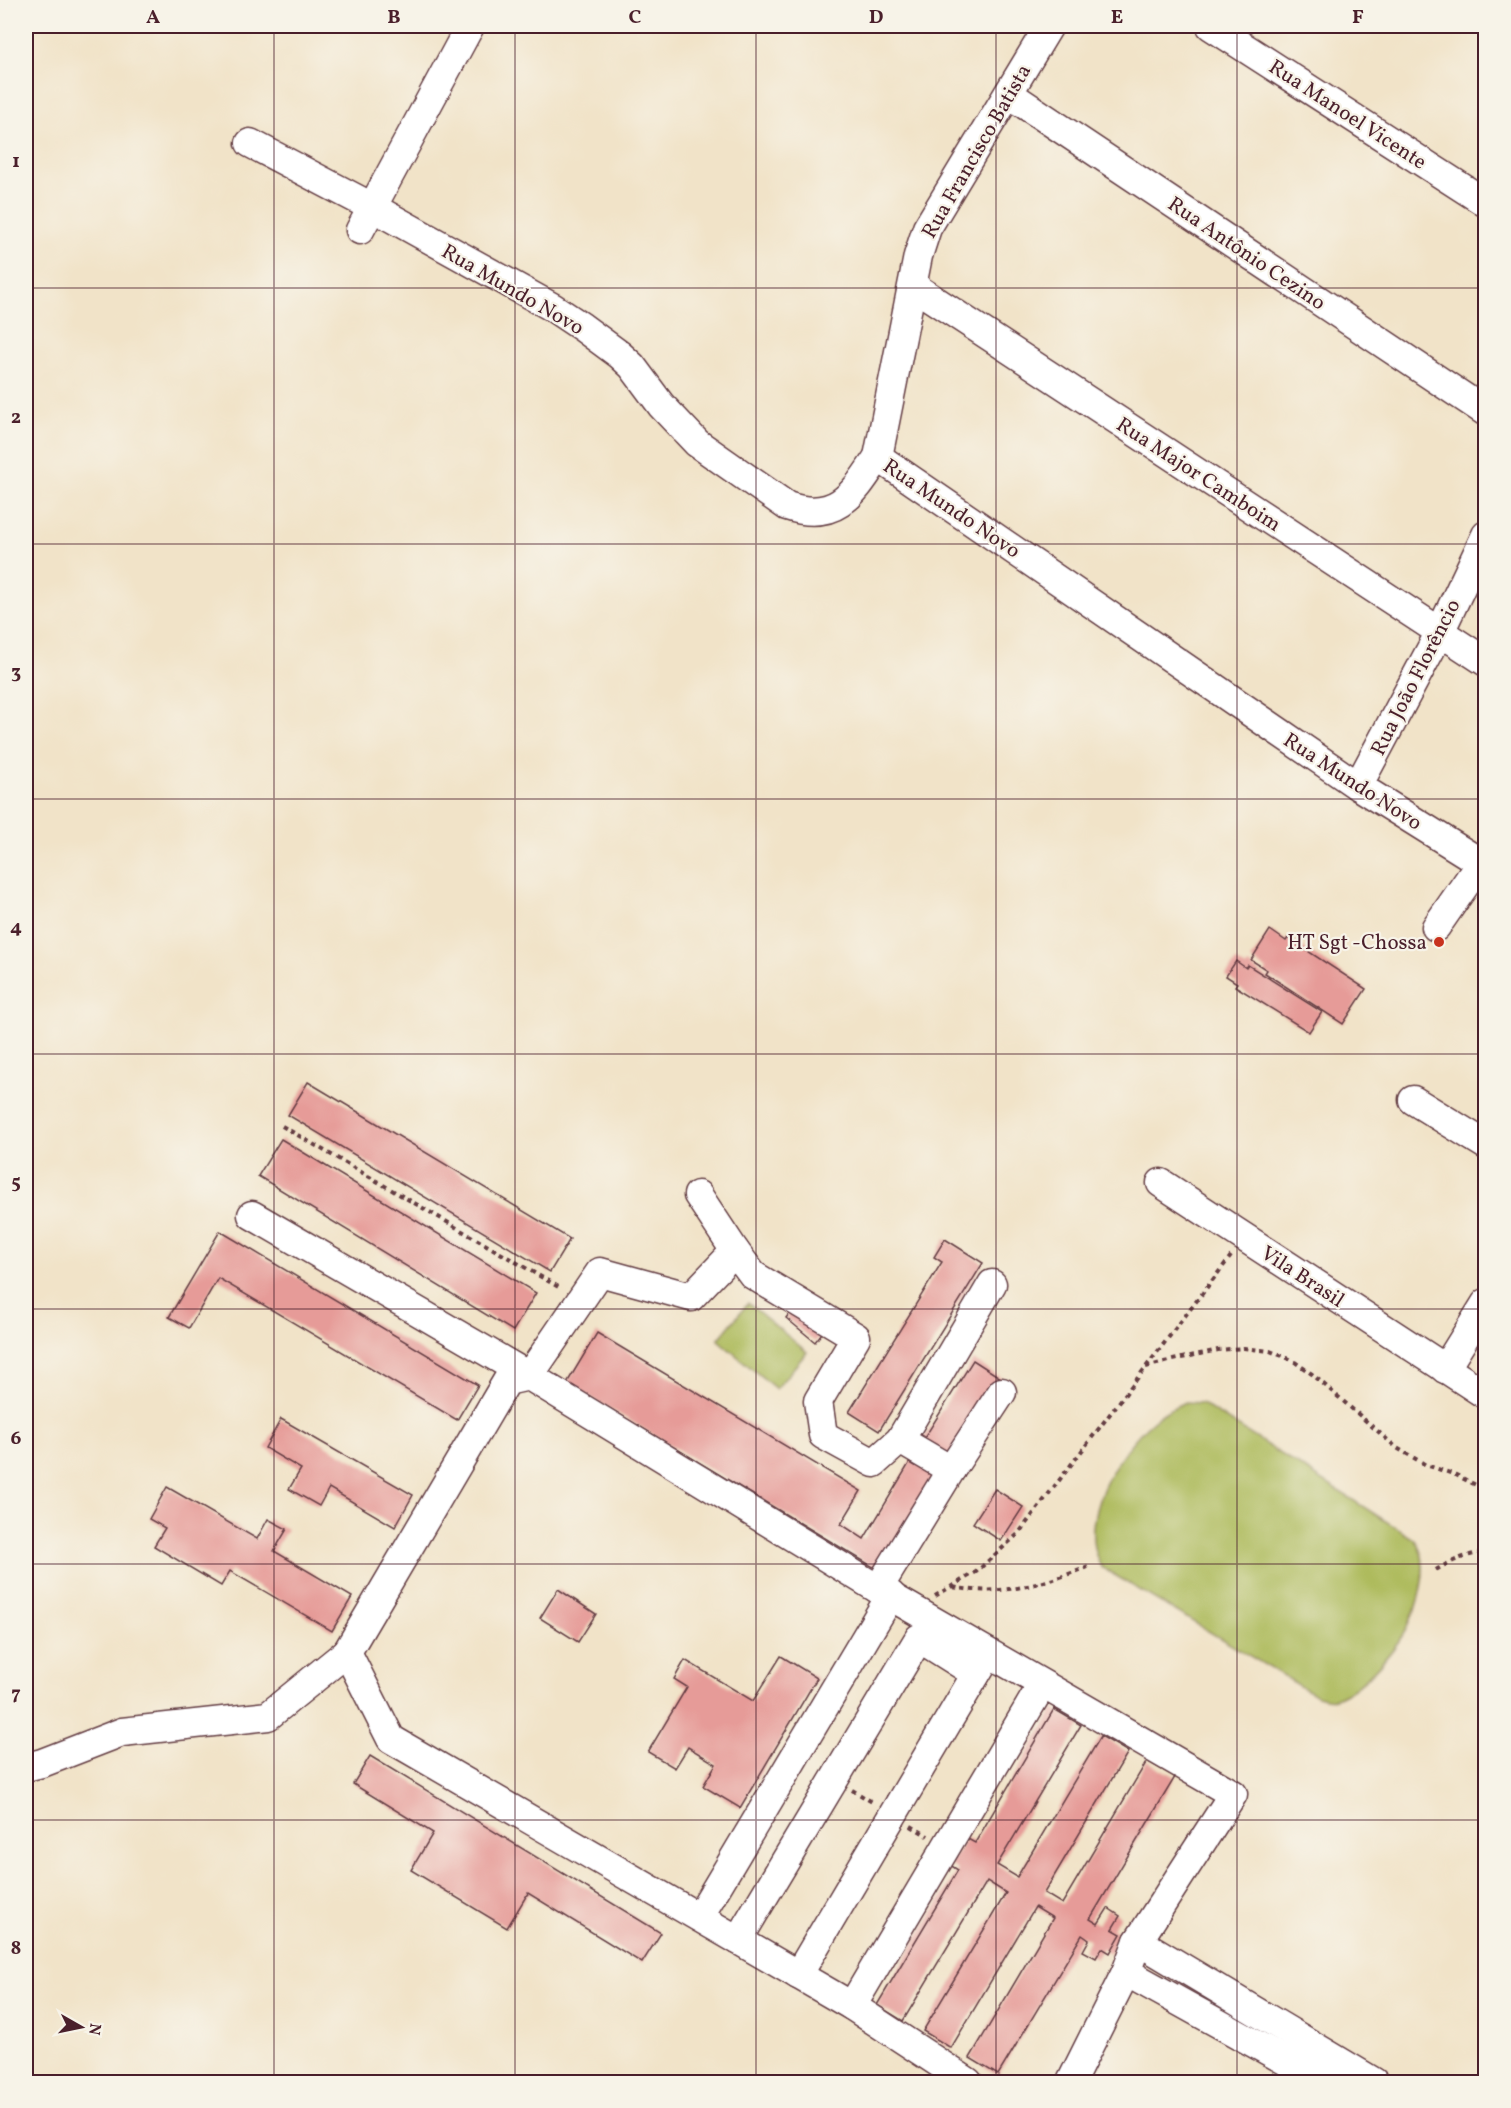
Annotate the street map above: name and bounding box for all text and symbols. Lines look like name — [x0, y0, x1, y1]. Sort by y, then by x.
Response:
text: A — [146, 4, 160, 32]
text: B — [387, 4, 401, 32]
text: C — [629, 4, 642, 32]
text: D — [869, 4, 883, 32]
text: E — [1111, 4, 1123, 32]
text: F — [1352, 4, 1364, 32]
street label: Rua Manoel Vicente — [1263, 53, 1432, 177]
street label: Rua Francisco Batista — [915, 59, 1039, 244]
text: 1 — [12, 148, 20, 176]
street label: Rua Antônio Cezino — [1161, 191, 1331, 318]
street label: Rua Mundo Novo — [436, 238, 589, 343]
text: 2 — [11, 404, 21, 432]
street label: Rua Major Camboim — [1110, 411, 1286, 540]
street label: Rua Mundo Novo — [877, 452, 1026, 566]
street label: Rua João Florêncio — [1364, 594, 1468, 761]
text: 3 — [11, 659, 21, 687]
street label: Rua Mundo Novo — [1277, 726, 1427, 838]
text: 4 — [10, 914, 22, 942]
place label: HT Sgt -Chossa — [1287, 929, 1427, 958]
marker: HT Sgt -Chossa — [1432, 935, 1446, 949]
text: 5 — [11, 1169, 21, 1197]
street label: Vila Brasil — [1255, 1239, 1350, 1315]
text: 6 — [11, 1425, 22, 1453]
text: 7 — [11, 1680, 21, 1708]
text: 8 — [11, 1935, 21, 1963]
north arrow — [51, 1997, 111, 2057]
text: N — [82, 2022, 106, 2037]

